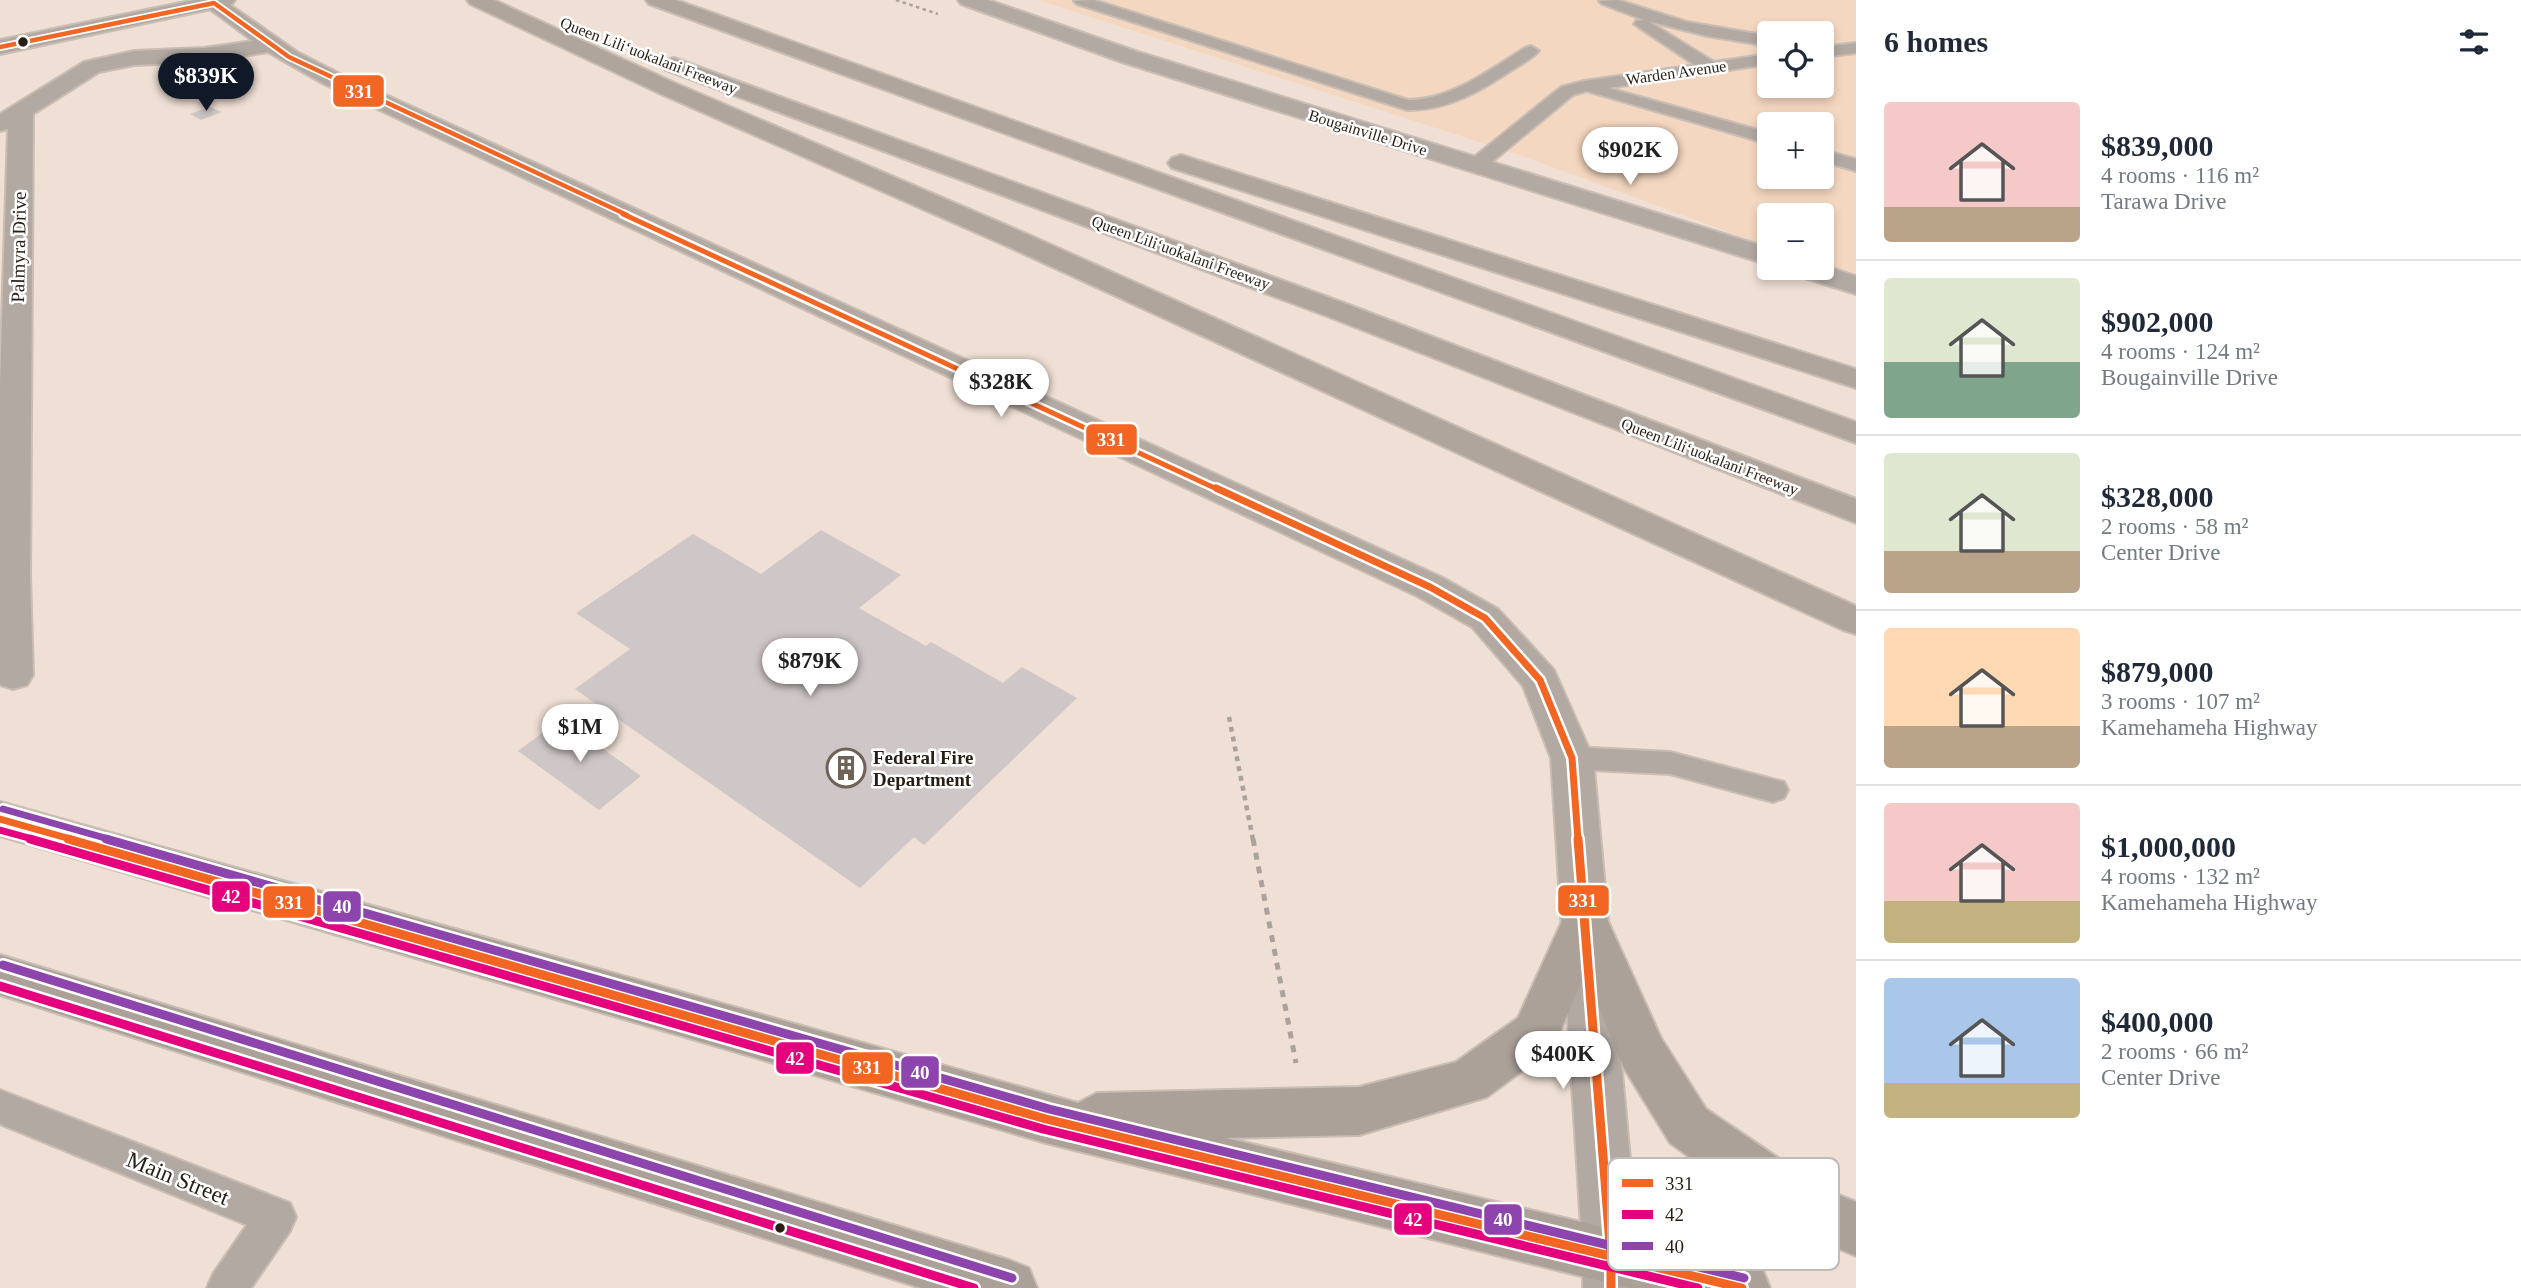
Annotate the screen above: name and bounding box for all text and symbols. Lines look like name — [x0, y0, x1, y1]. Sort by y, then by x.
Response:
street label: Queen Liliʻuokalani Freeway — [557, 14, 740, 98]
map controls — [1757, 21, 1834, 280]
button: locate — [1757, 21, 1834, 98]
icon: filters — [2455, 23, 2493, 61]
text: 6 homes — [1884, 25, 1988, 58]
unlabelled marker — [16, 35, 30, 49]
pin: $839K — [157, 54, 255, 113]
street label: Warden Avenue — [1625, 57, 1727, 88]
text: $839K — [174, 63, 238, 88]
line badge: 331 — [332, 74, 385, 108]
text: 331 — [345, 81, 373, 102]
street label: Bougainville Drive — [1306, 106, 1429, 160]
button: + — [1757, 112, 1834, 189]
pin: $902K — [1581, 128, 1679, 187]
text: $839,000 — [2101, 129, 2214, 162]
icon: home — [1940, 130, 2024, 214]
text: $902K — [1598, 137, 1662, 162]
text: 4 rooms · 116 m² — [2101, 163, 2259, 188]
text: Tarawa Drive — [2101, 189, 2226, 214]
street label: Palmyra Drive — [7, 191, 30, 303]
button: − — [1757, 203, 1834, 280]
street label: Queen Liliʻuokalani Freeway — [1089, 212, 1272, 294]
text: $902,000 — [2101, 305, 2214, 338]
icon: home — [1940, 306, 2024, 390]
text: 4 rooms · 124 m² — [2101, 339, 2260, 364]
pin: $328K — [952, 360, 1050, 419]
text: Bougainville Drive — [2101, 365, 2278, 390]
text: $328K — [969, 369, 1033, 394]
street label: Queen Liliʻuokalani Freeway — [1618, 415, 1801, 499]
line badge: 331 — [1085, 423, 1138, 456]
text: 331 — [1097, 429, 1125, 450]
text: $328,000 — [2101, 480, 2214, 513]
icon: home — [1940, 481, 2024, 565]
text: 2 rooms · 58 m² — [2101, 514, 2248, 539]
text: Center Drive — [2101, 540, 2220, 565]
pin: $879K — [761, 638, 859, 698]
text: $879K — [778, 648, 842, 673]
text: $879,000 — [2101, 655, 2214, 688]
icon: home — [1940, 656, 2024, 740]
text: 3 rooms · 107 m² — [2101, 689, 2260, 714]
pin: $1M — [546, 704, 614, 764]
text: $1M — [558, 714, 602, 739]
text: Kamehameha Highway — [2101, 715, 2318, 740]
building icon: Federal Fire Department — [825, 747, 867, 789]
place label: Federal Fire Department — [873, 747, 973, 790]
text: $1,000,000 — [2101, 830, 2236, 863]
icon: home — [1940, 831, 2024, 915]
text: 4 rooms · 132 m² — [2101, 864, 2260, 889]
line badge: 42 — [211, 880, 251, 913]
line badge: 331 — [1557, 884, 1610, 917]
line badge: 331 — [262, 885, 316, 919]
text: 42 — [222, 886, 241, 907]
line badge: 40 — [322, 890, 362, 923]
text: 331 — [1569, 890, 1597, 911]
text: Kamehameha Highway — [2101, 890, 2318, 915]
text: 331 — [275, 892, 303, 913]
text: 40 — [333, 896, 352, 917]
text: $400,000 — [2101, 1005, 2214, 1038]
icon: home — [1940, 1006, 2024, 1090]
pin: $400K — [1514, 1032, 1612, 1091]
text: 2 rooms · 66 m² — [2101, 1039, 2248, 1064]
line badge: 42 — [775, 1041, 815, 1075]
text: $400K — [1531, 1041, 1595, 1066]
text: 42 — [786, 1048, 805, 1069]
line badge: 331 — [841, 1051, 894, 1085]
line badge: 40 — [900, 1055, 940, 1089]
text: 331 — [853, 1057, 881, 1078]
text: 40 — [911, 1062, 930, 1083]
text: Center Drive — [2101, 1065, 2220, 1090]
street label: Main Street — [123, 1147, 233, 1210]
legend — [1608, 1158, 1839, 1270]
text: 331 — [1665, 1173, 1694, 1194]
line badge: 42 — [1393, 1202, 1433, 1236]
line badge: 40 — [1483, 1203, 1523, 1236]
text: 42 — [1665, 1204, 1684, 1225]
text: 42 — [1404, 1209, 1423, 1230]
text: 40 — [1494, 1209, 1513, 1230]
unlabelled marker — [773, 1221, 787, 1235]
text: 40 — [1665, 1236, 1684, 1257]

